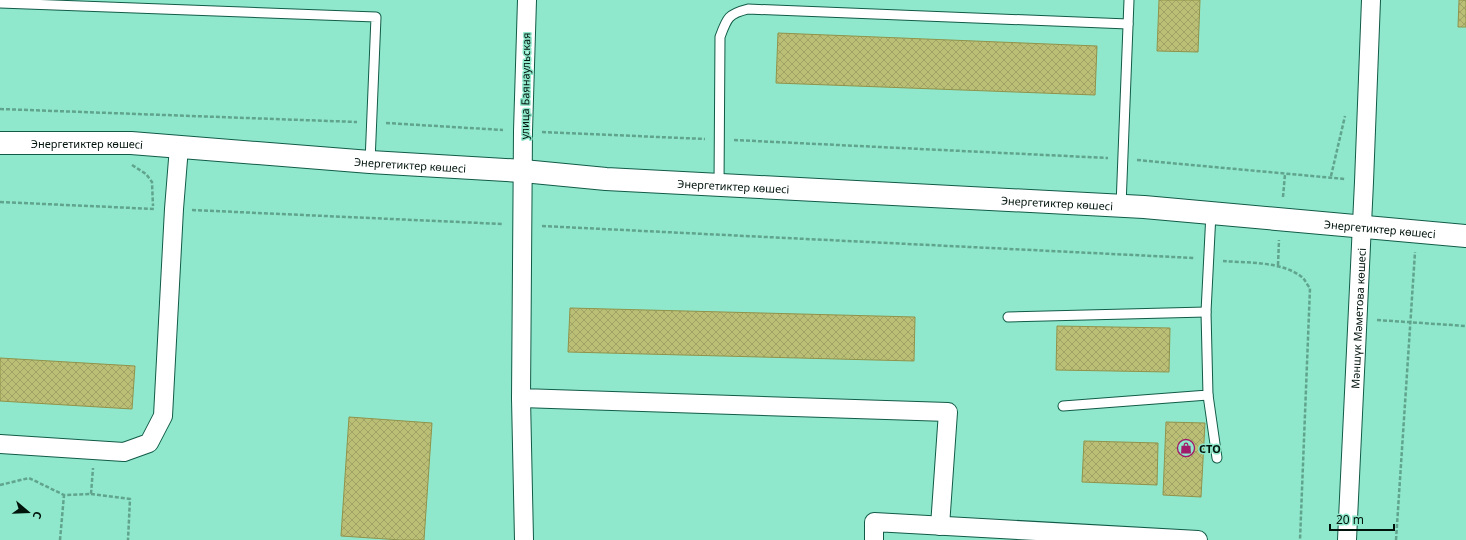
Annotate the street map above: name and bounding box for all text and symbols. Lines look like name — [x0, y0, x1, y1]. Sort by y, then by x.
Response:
street label: улица Баянаульская — [517, 32, 533, 140]
street label: Энергетиктер көшесі — [31, 135, 144, 151]
street label: Энергетиктер көшесі — [354, 153, 467, 175]
street label: Энергетиктер көшесі — [677, 175, 790, 196]
street label: Энергетиктер көшесі — [1001, 192, 1113, 213]
street label: Энергетиктер көшесі — [1323, 216, 1436, 241]
street label: Мәншүк Мәметова көшесі — [1347, 247, 1368, 389]
shop icon: СТО — [1176, 438, 1196, 458]
place label: СТО — [1199, 441, 1221, 456]
north arrow — [8, 492, 48, 532]
scale bar — [1330, 506, 1394, 532]
text: С — [30, 510, 46, 521]
text: 20 m — [1336, 511, 1364, 528]

